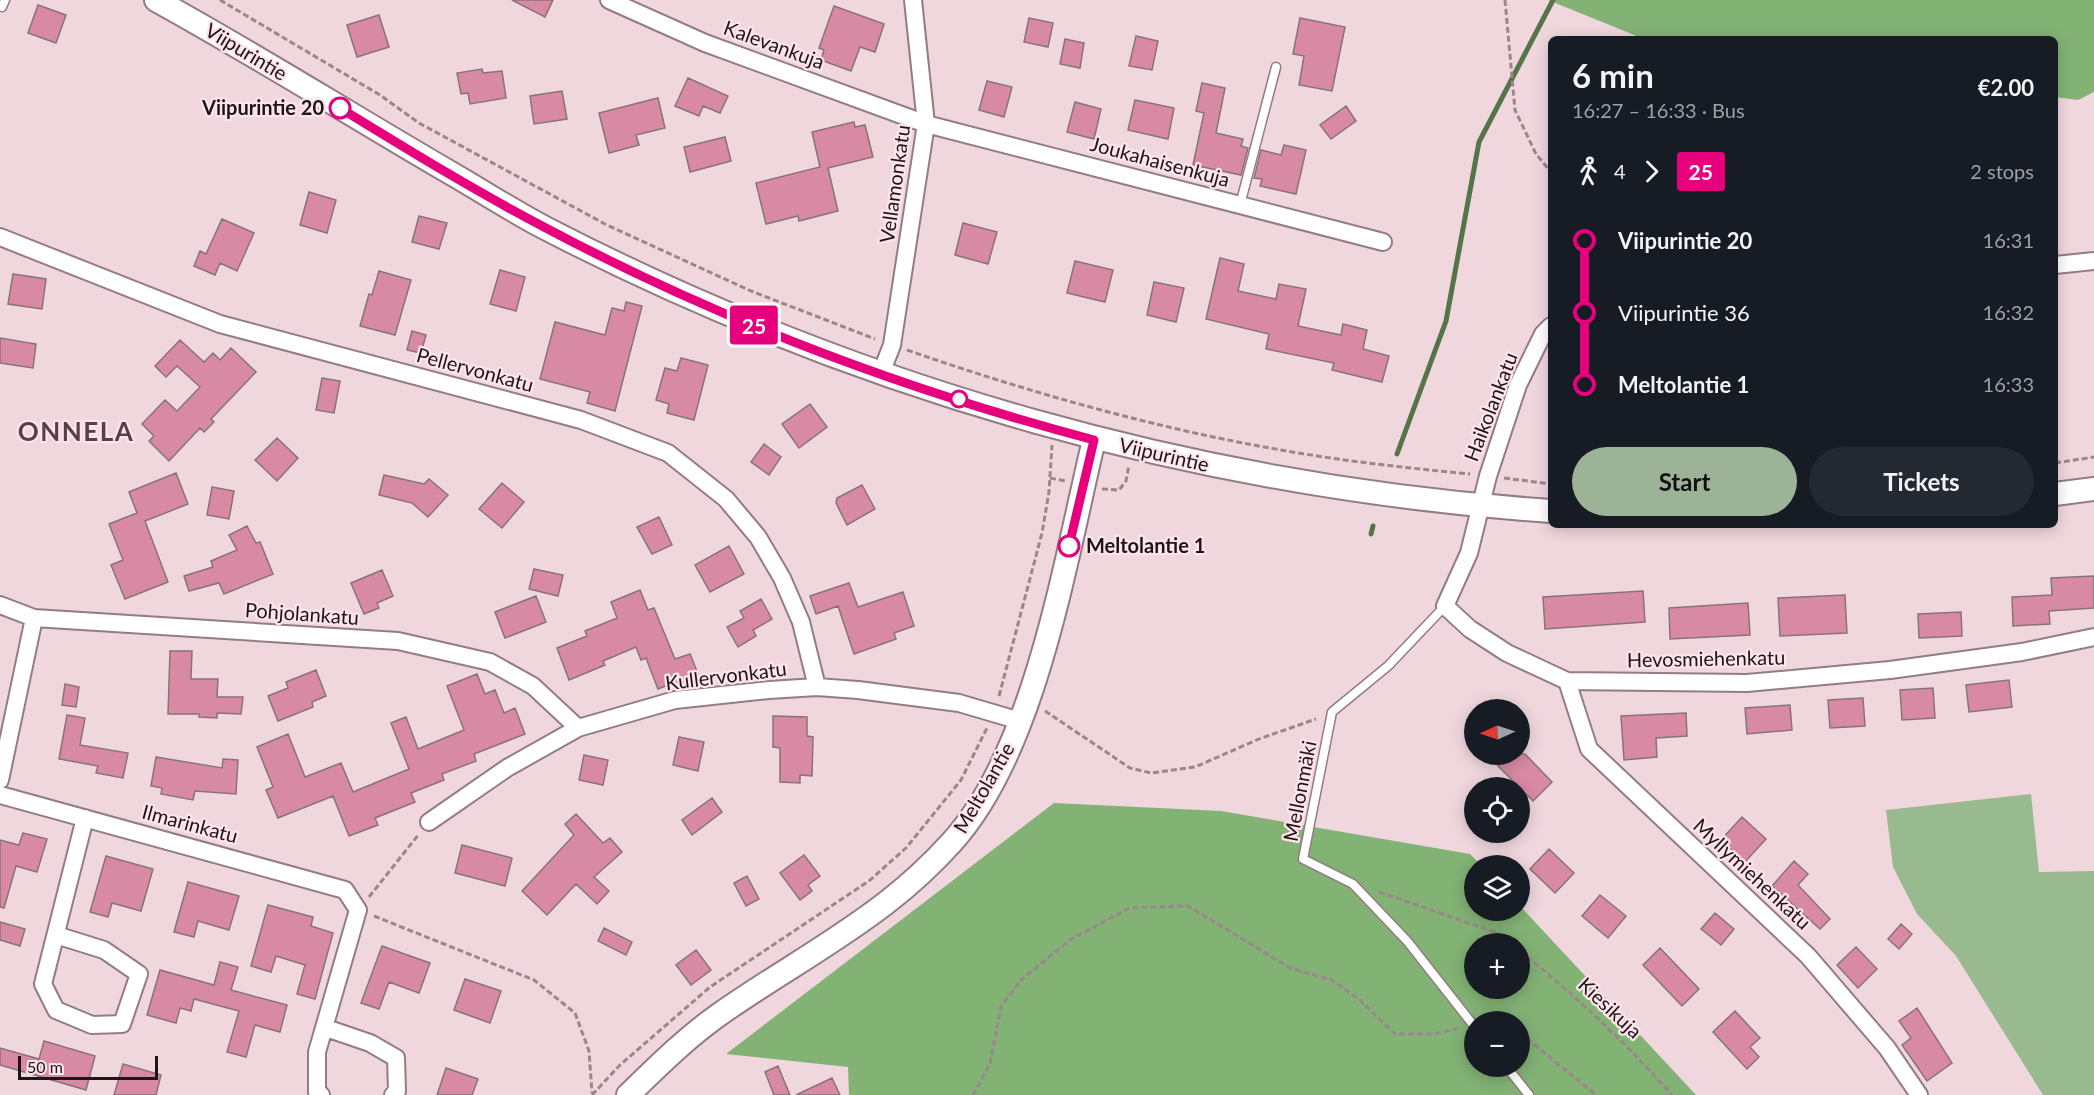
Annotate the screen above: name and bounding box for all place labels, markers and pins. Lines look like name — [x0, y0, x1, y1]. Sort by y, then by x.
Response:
place label: Viipurintie 20 — [201, 95, 324, 119]
marker: Viipurintie 20 — [329, 97, 351, 119]
unlabelled marker — [950, 390, 968, 408]
place label: Meltolantie 1 — [1086, 533, 1205, 557]
marker: Meltolantie 1 — [1058, 535, 1080, 557]

